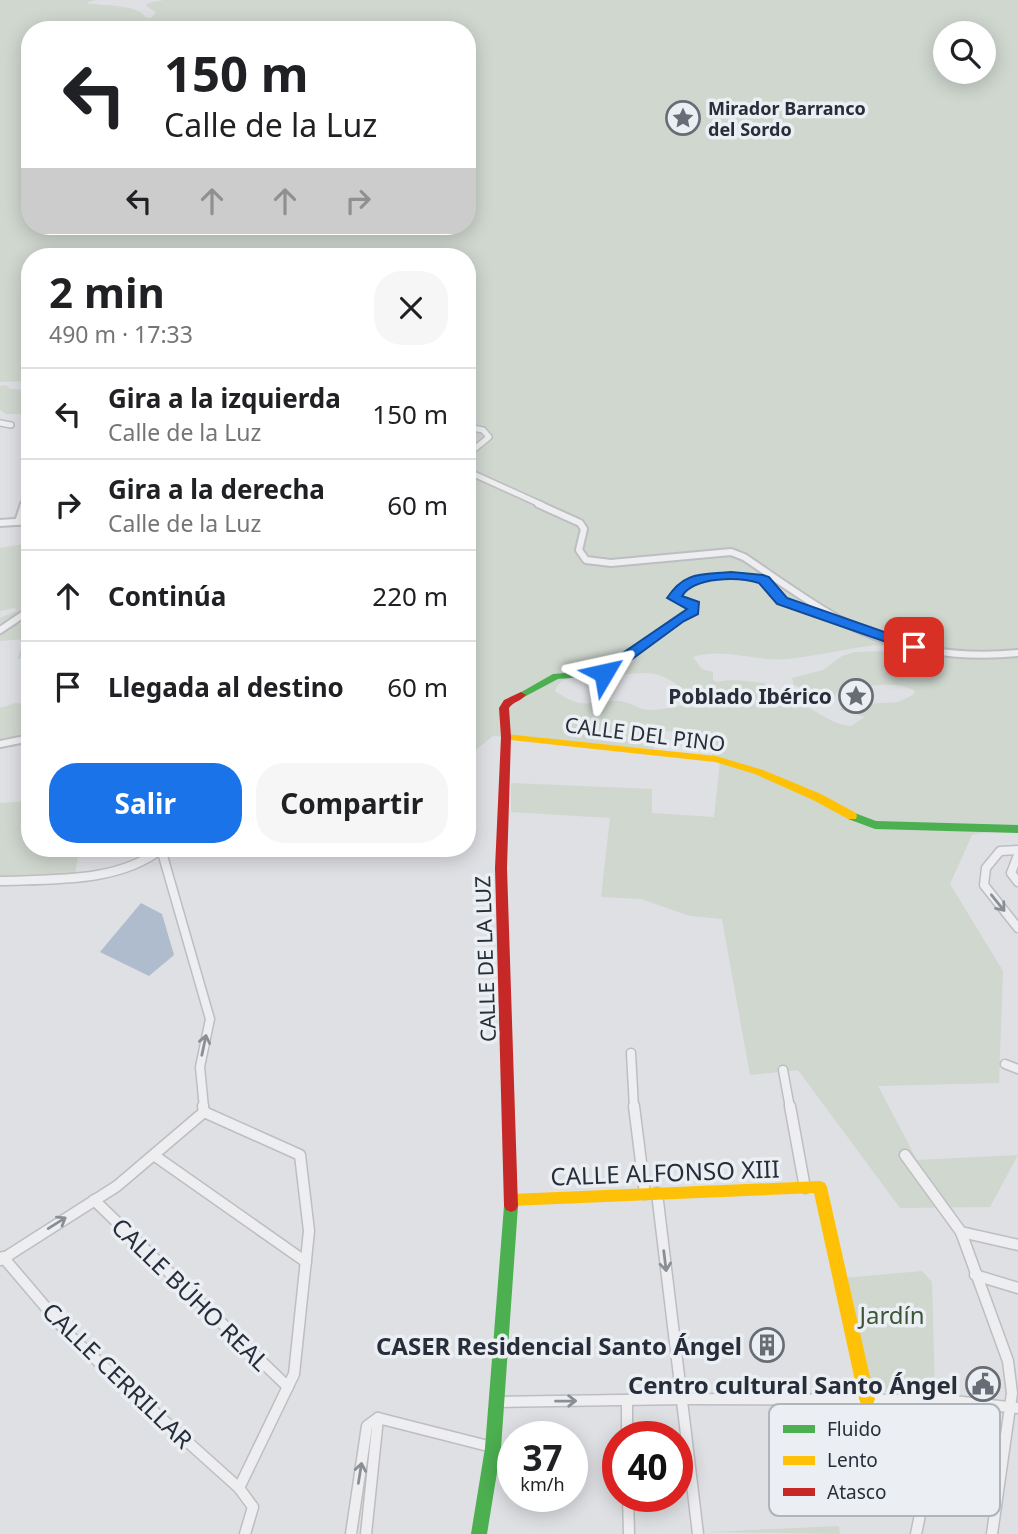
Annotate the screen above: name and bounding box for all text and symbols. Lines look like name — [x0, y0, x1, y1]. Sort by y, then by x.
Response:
map controls — [933, 21, 996, 84]
button: search — [933, 21, 996, 84]
text: 150 m — [164, 40, 309, 106]
icon: left — [49, 49, 140, 140]
place label: Mirador Barranco del Sordo — [708, 96, 866, 141]
place icon: Mirador Barranco del Sordo — [664, 99, 702, 137]
text: Calle de la Luz — [164, 103, 377, 146]
icon: left — [120, 182, 158, 220]
icon: ahead — [193, 182, 231, 220]
icon: ahead — [266, 182, 304, 220]
icon: right — [339, 182, 377, 220]
text: 2 min — [49, 263, 165, 320]
button: close — [374, 271, 448, 345]
text: 490 m · 17:33 — [49, 318, 193, 350]
text: Gira a la izquierda — [108, 380, 341, 416]
icon: left — [49, 395, 87, 433]
text: 150 m — [372, 396, 448, 432]
text: Calle de la Luz — [108, 416, 261, 448]
text: Gira a la derecha — [108, 471, 325, 507]
icon: right — [49, 486, 87, 524]
text: 60 m — [387, 487, 448, 523]
text: Calle de la Luz — [108, 507, 261, 539]
icon: ahead — [49, 577, 87, 615]
text: Continúa — [108, 578, 226, 614]
text: 220 m — [372, 578, 448, 614]
pin — [884, 617, 944, 677]
icon: arrive — [895, 628, 933, 666]
position arrow — [567, 636, 641, 710]
icon: arrive — [49, 668, 87, 706]
text: Llegada al destino — [108, 669, 344, 705]
text: 60 m — [387, 669, 448, 705]
place icon: Poblado Ibérico — [837, 677, 875, 715]
place label: Poblado Ibérico — [668, 682, 832, 710]
street label: CALLE DEL PINO — [563, 710, 727, 758]
button: Salir — [49, 763, 242, 843]
button: Compartir — [256, 763, 448, 843]
street label: CALLE DE LA LUZ — [468, 875, 502, 1043]
one-way arrow — [990, 893, 1006, 911]
one-way arrow — [198, 1034, 212, 1057]
street label: CALLE ALFONSO XIII — [550, 1152, 780, 1192]
street label: CALLE BÚHO REAL — [105, 1210, 277, 1378]
one-way arrow — [47, 1216, 67, 1230]
one-way arrow — [659, 1249, 672, 1272]
street label: CALLE CERRILLAR — [36, 1295, 200, 1455]
park label: Jardín — [857, 1298, 925, 1331]
building icon: CASER Residencial Santo Ángel — [748, 1326, 786, 1364]
place label: CASER Residencial Santo Ángel — [376, 1329, 742, 1362]
public building icon: Centro cultural Santo Ángel — [964, 1365, 1002, 1403]
place label: Centro cultural Santo Ángel — [628, 1368, 958, 1401]
one-way arrow — [554, 1394, 577, 1408]
legend — [769, 1404, 1000, 1516]
text: Fluido — [827, 1416, 882, 1442]
speed limit sign: 40 — [602, 1421, 693, 1512]
text: 37 — [522, 1434, 563, 1481]
text: Lento — [827, 1447, 878, 1473]
one-way arrow — [354, 1462, 367, 1485]
text: km/h — [520, 1472, 565, 1496]
text: Atasco — [827, 1479, 886, 1505]

